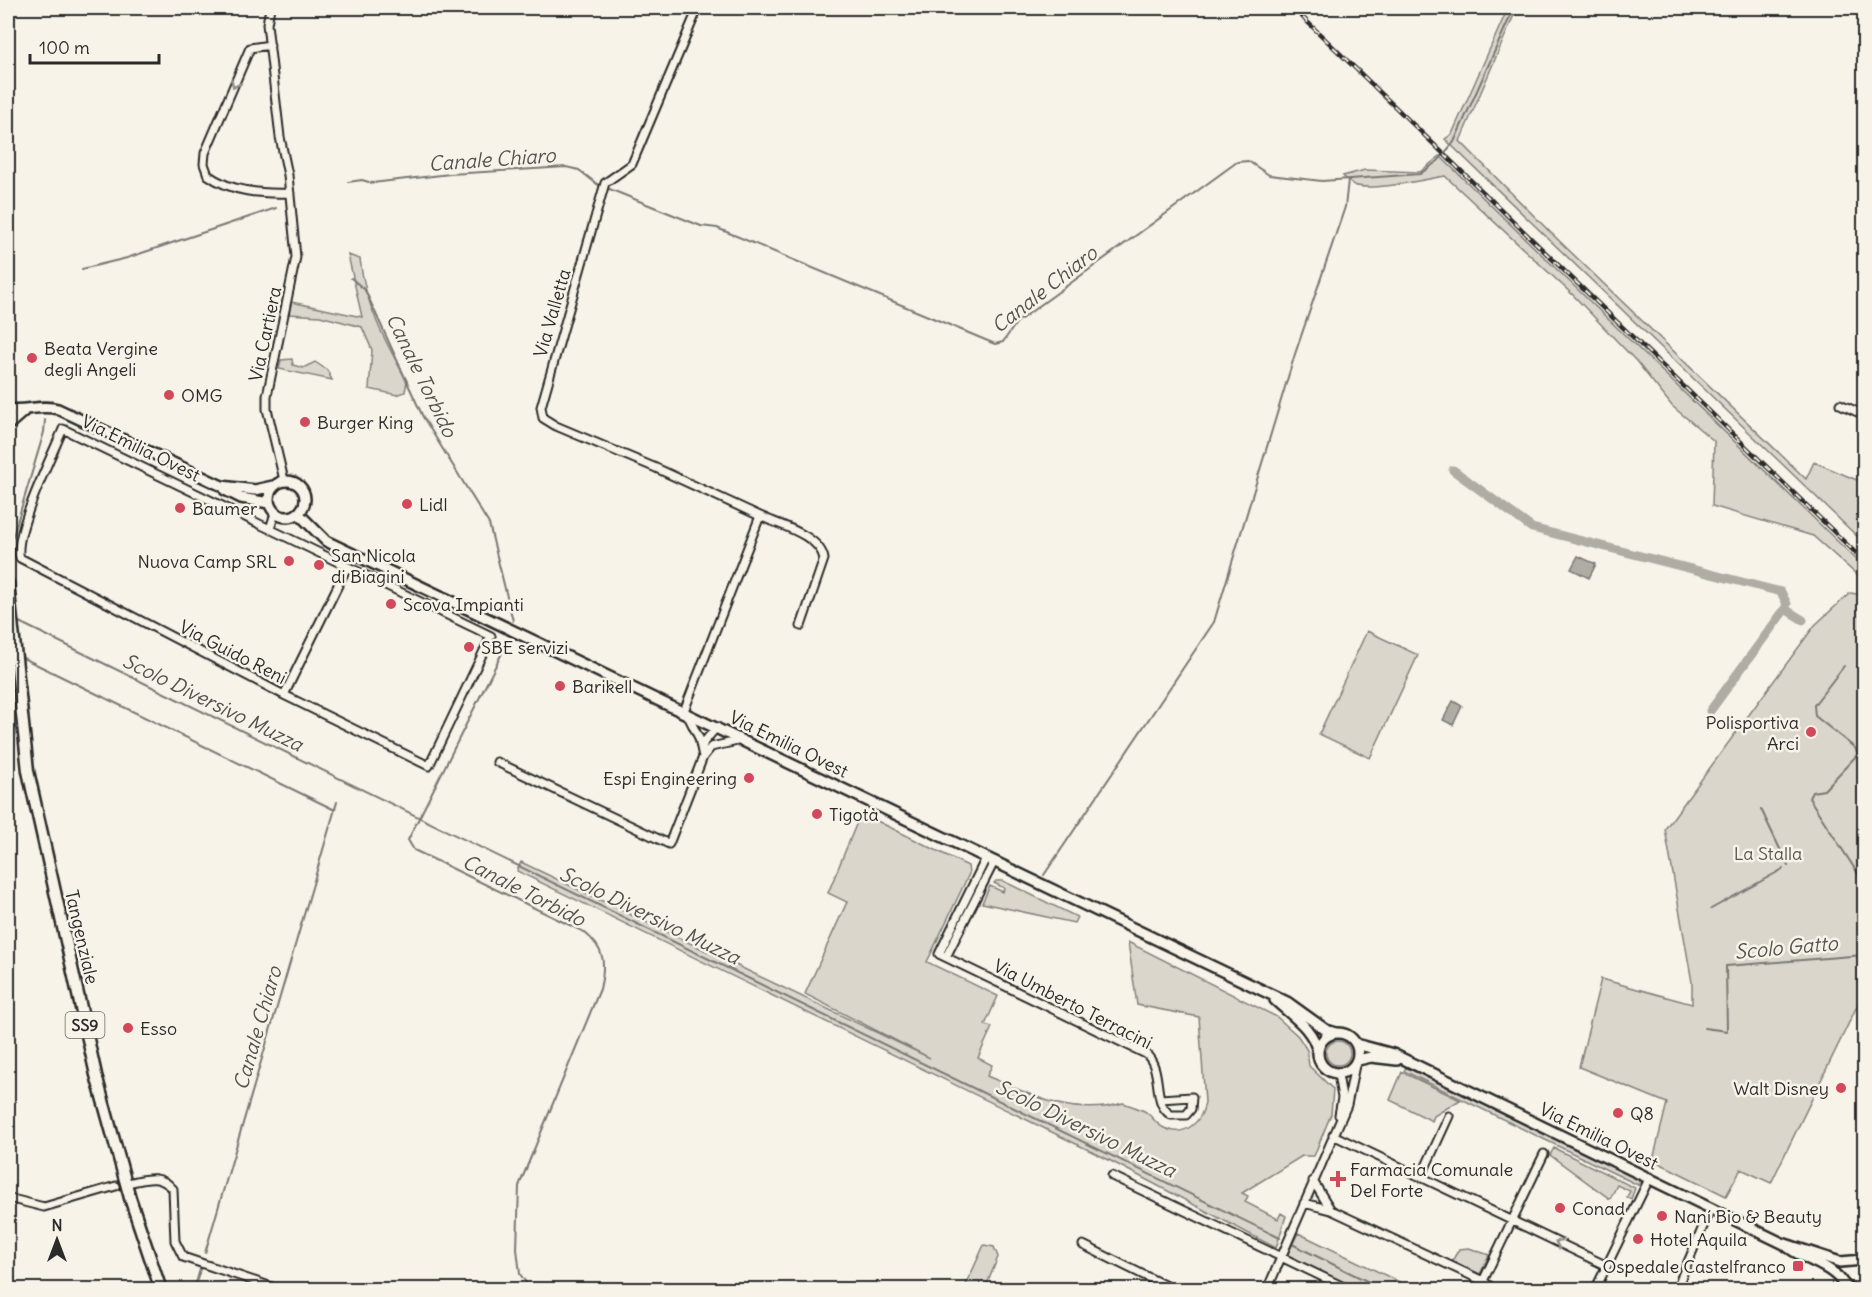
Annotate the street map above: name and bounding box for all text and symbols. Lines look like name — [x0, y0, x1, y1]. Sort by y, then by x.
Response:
scale bar — [30, 27, 159, 65]
text: 100 m — [39, 36, 90, 59]
one-way arrow — [230, 77, 242, 88]
water label: Canale Chiaro — [428, 142, 558, 176]
water label: Canale Chiaro — [986, 239, 1103, 338]
street label: Via Valletta — [528, 266, 576, 360]
street label: Via Cartiera — [244, 284, 286, 384]
water label: Canale Torbido — [381, 309, 463, 443]
place label: Beata Vergine degli Angeli — [44, 337, 158, 381]
marker: Beata Vergine degli Angeli — [25, 351, 39, 365]
place label: OMG — [181, 384, 223, 407]
marker: OMG — [162, 388, 176, 402]
street label: Via Emilia Ovest — [78, 409, 204, 487]
place label: Burger King — [317, 411, 413, 434]
marker: Burger King — [298, 415, 312, 429]
place label: Lidl — [419, 493, 447, 516]
place label: Baumer — [192, 497, 258, 520]
marker: Lidl — [400, 497, 414, 511]
marker: Baumer — [173, 501, 187, 515]
place label: San Nicola di Biagini — [331, 544, 416, 588]
place label: Nuova Camp SRL — [137, 550, 277, 573]
marker: Nuova Camp SRL — [282, 554, 296, 568]
marker: San Nicola di Biagini — [312, 558, 326, 572]
place label: Scova Impianti — [403, 593, 524, 616]
marker: Scova Impianti — [384, 597, 398, 611]
street label: Via Guido Reni — [175, 615, 291, 689]
place label: SBE servizi — [481, 636, 568, 659]
marker: SBE servizi — [462, 640, 476, 654]
water label: Scolo Diversivo Muzza — [119, 647, 309, 757]
place label: Barikell — [572, 675, 632, 698]
marker: Barikell — [553, 679, 567, 693]
street label: Via Emilia Ovest — [726, 705, 852, 783]
place label: Polisportiva Arci — [1705, 711, 1799, 755]
marker: Polisportiva Arci — [1804, 725, 1818, 739]
place label: Espi Engineering — [603, 767, 737, 790]
marker: Espi Engineering — [742, 771, 756, 785]
place label: Tigotà — [829, 803, 879, 826]
marker: Tigotà — [810, 807, 824, 821]
park label: La Stalla — [1734, 842, 1802, 865]
water label: Canale Torbido — [458, 848, 591, 932]
water label: Scolo Diversivo Muzza — [556, 860, 746, 970]
street label: Tangenziale — [60, 888, 104, 986]
water label: Scolo Gatto — [1733, 930, 1840, 964]
street label: Via Umberto Terracini — [990, 954, 1156, 1054]
water label: Canale Chiaro — [227, 962, 287, 1093]
road number: SS9 — [66, 1012, 104, 1038]
place label: Esso — [140, 1017, 177, 1040]
marker: Esso — [121, 1021, 135, 1035]
water label: Scolo Diversivo Muzza — [992, 1073, 1182, 1183]
place label: Walt Disney — [1733, 1077, 1829, 1100]
marker: Walt Disney — [1834, 1081, 1848, 1095]
street label: Via Emilia Ovest — [1536, 1097, 1662, 1175]
place label: Q8 — [1630, 1102, 1654, 1125]
marker: Q8 — [1611, 1106, 1625, 1120]
place label: Farmacia Comunale Del Forte — [1350, 1158, 1513, 1202]
marker: Farmacia Comunale Del Forte — [1331, 1172, 1345, 1186]
place label: Conad — [1572, 1197, 1625, 1220]
marker: Conad — [1553, 1201, 1567, 1215]
place label: Naní Bio & Beauty — [1674, 1205, 1822, 1228]
marker: Naní Bio & Beauty — [1655, 1209, 1669, 1223]
north arrow — [27, 1210, 87, 1270]
text: N — [51, 1215, 63, 1235]
place label: Hotel Aquila — [1650, 1228, 1747, 1251]
marker: Hotel Aquila — [1631, 1232, 1645, 1246]
one-way arrow — [1555, 1239, 1566, 1251]
place label: Ospedale Castelfranco — [1602, 1255, 1786, 1278]
marker: Ospedale Castelfranco — [1791, 1259, 1805, 1273]

